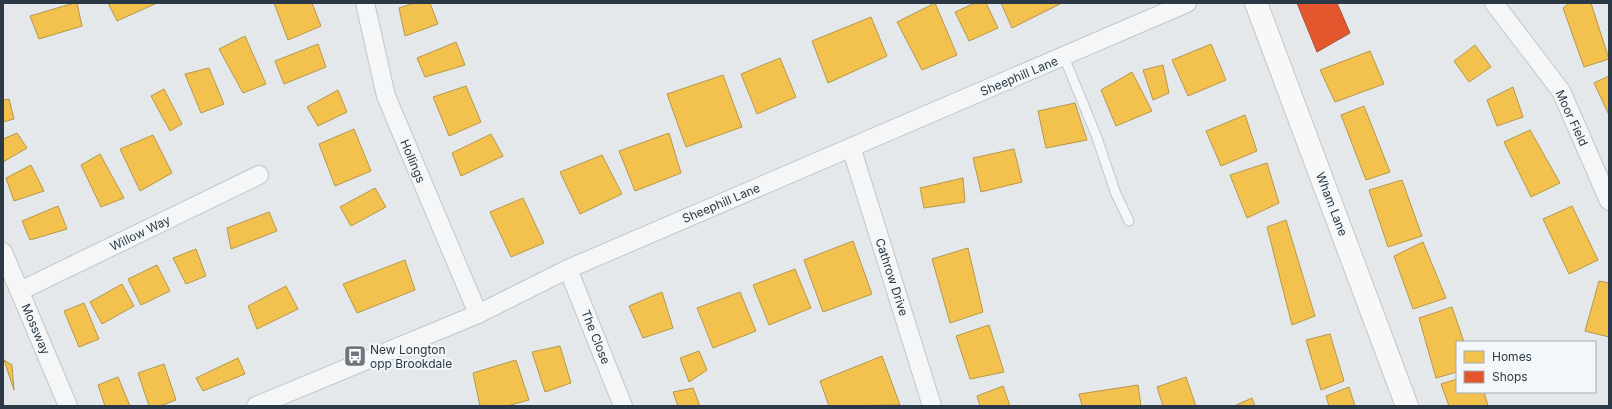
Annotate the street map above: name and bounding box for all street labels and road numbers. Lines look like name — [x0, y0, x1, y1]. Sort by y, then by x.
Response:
street label: Sheephill Lane — [978, 53, 1060, 99]
street label: Moor Field — [1552, 87, 1592, 149]
street label: Hollings — [397, 137, 429, 185]
street label: Wham Lane — [1313, 170, 1351, 238]
street label: Sheephill Lane — [680, 180, 762, 226]
street label: Willow Way — [107, 212, 173, 254]
street label: Cathrow Drive — [872, 236, 912, 318]
street label: Mossway — [19, 301, 54, 357]
street label: The Close — [578, 308, 614, 366]

